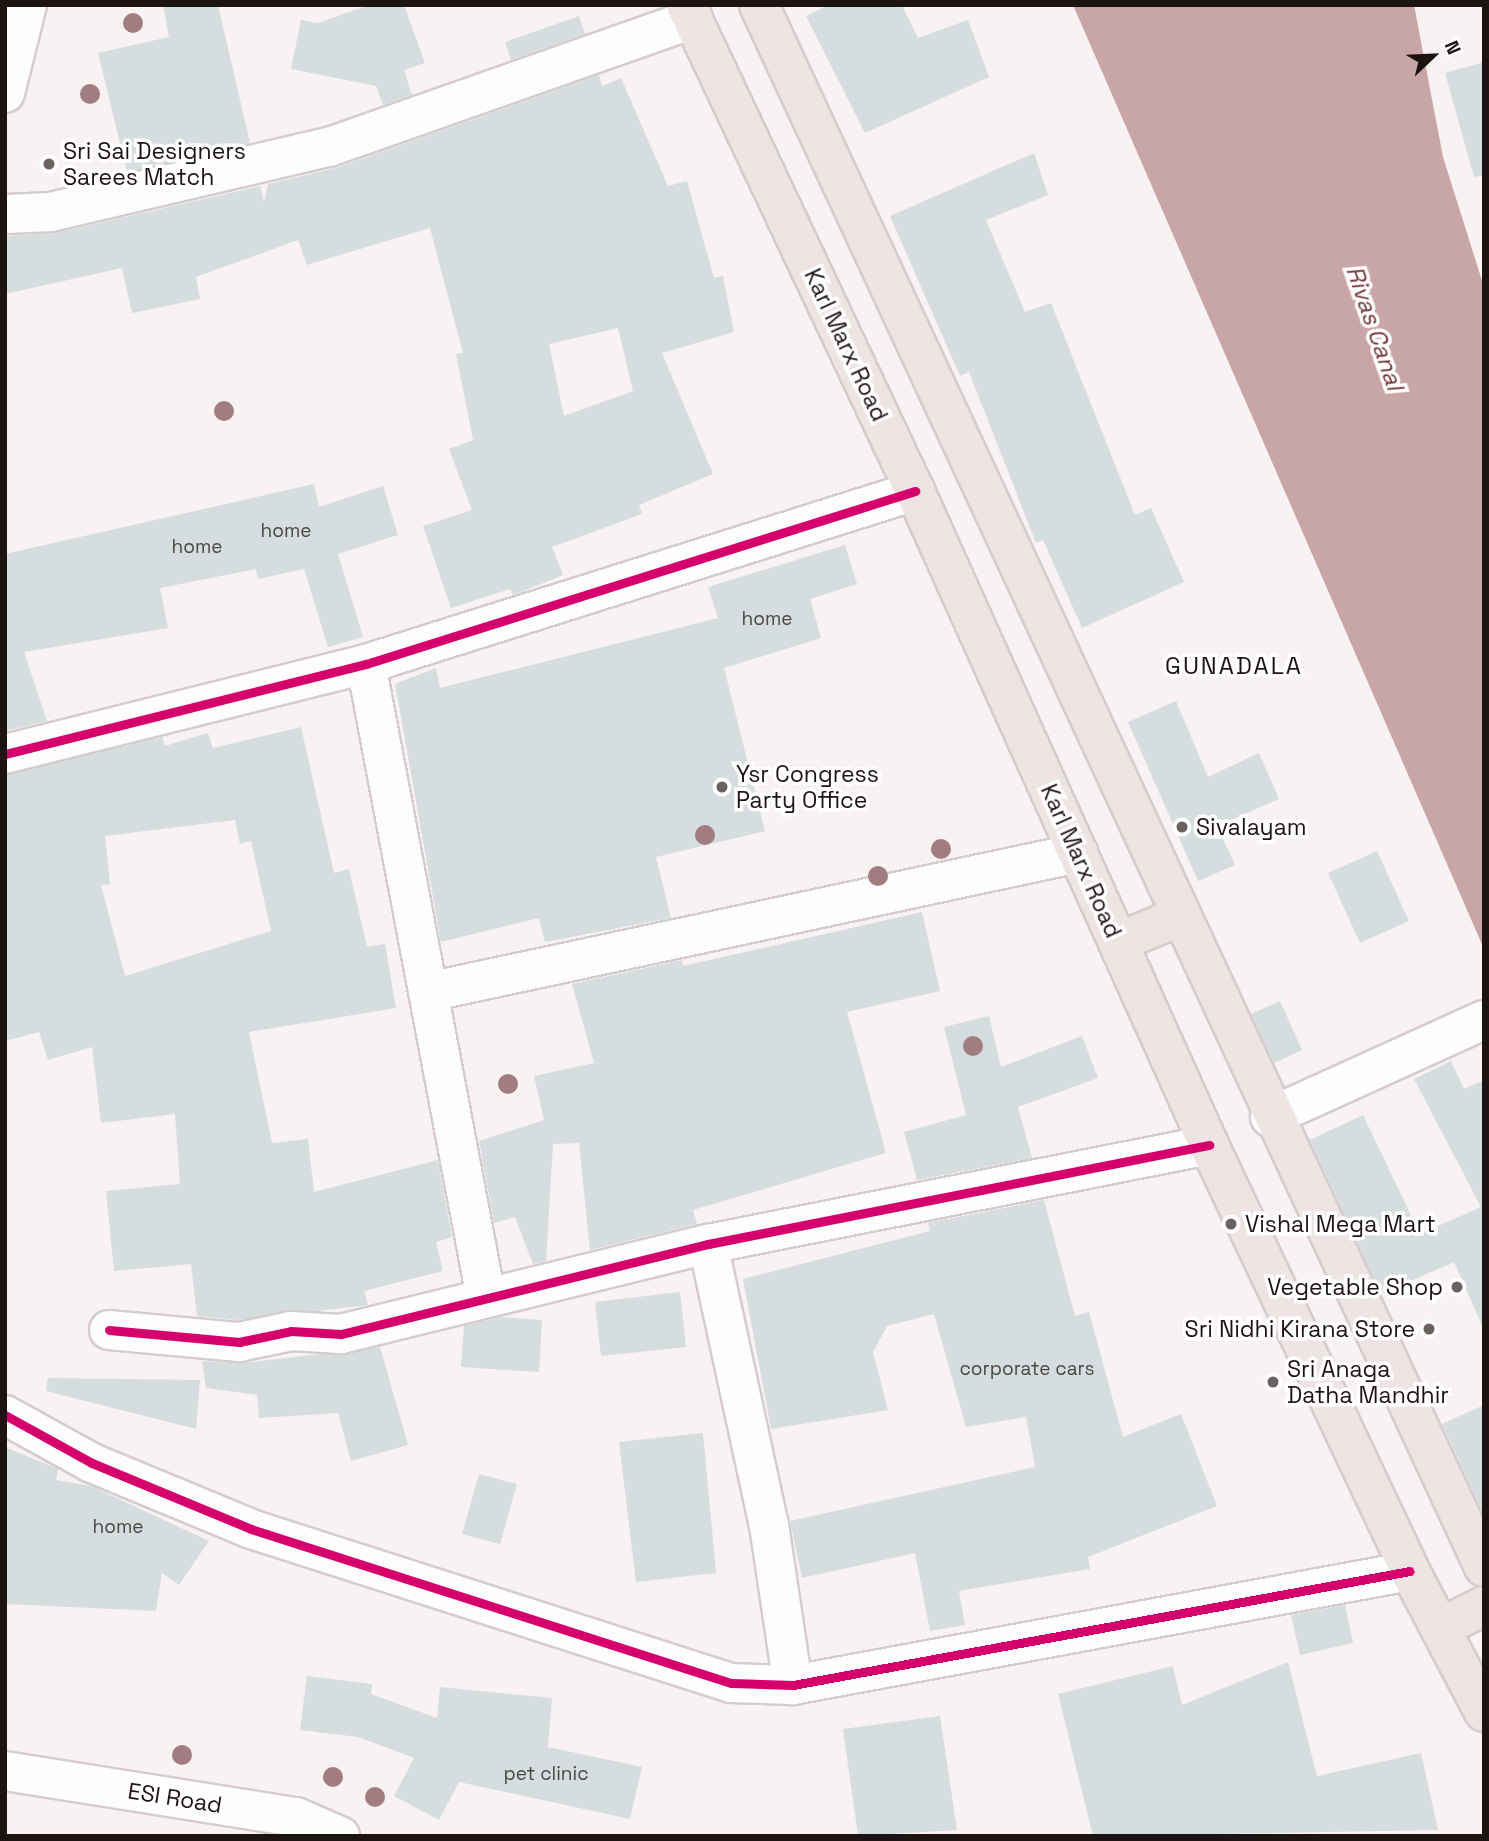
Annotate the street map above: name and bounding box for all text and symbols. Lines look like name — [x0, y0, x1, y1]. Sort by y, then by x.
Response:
north arrow — [1398, 21, 1468, 91]
text: N — [1439, 37, 1467, 58]
place label: Sri Sai Designers Sarees Match — [63, 137, 246, 191]
marker: Sri Sai Designers Sarees Match — [41, 156, 57, 172]
water label: Rivas Canal — [1340, 262, 1410, 394]
street label: Karl Marx Road — [799, 264, 893, 426]
house number: home — [261, 520, 311, 542]
house number: home — [172, 536, 222, 558]
house number: home — [742, 608, 792, 630]
district label: GUNADALA — [1166, 652, 1302, 680]
place label: Ysr Congress Party Office — [736, 760, 879, 814]
marker: Ysr Congress Party Office — [714, 779, 730, 795]
street label: Karl Marx Road — [1035, 780, 1127, 942]
place label: Sivalayam — [1196, 813, 1307, 841]
marker: Sivalayam — [1174, 819, 1190, 835]
place label: Vishal Mega Mart — [1245, 1210, 1436, 1238]
marker: Vishal Mega Mart — [1223, 1216, 1239, 1232]
place label: Vegetable Shop — [1267, 1273, 1443, 1301]
marker: Vegetable Shop — [1449, 1279, 1465, 1295]
place label: Sri Nidhi Kirana Store — [1185, 1315, 1415, 1343]
marker: Sri Nidhi Kirana Store — [1421, 1321, 1437, 1337]
place label: Sri Anaga Datha Mandhir — [1287, 1355, 1449, 1409]
house number: corporate cars — [959, 1358, 1095, 1380]
marker: Sri Anaga Datha Mandhir — [1265, 1374, 1281, 1390]
house number: home — [93, 1516, 143, 1538]
house number: pet clinic — [503, 1763, 589, 1785]
street label: ESI Road — [126, 1777, 224, 1819]

